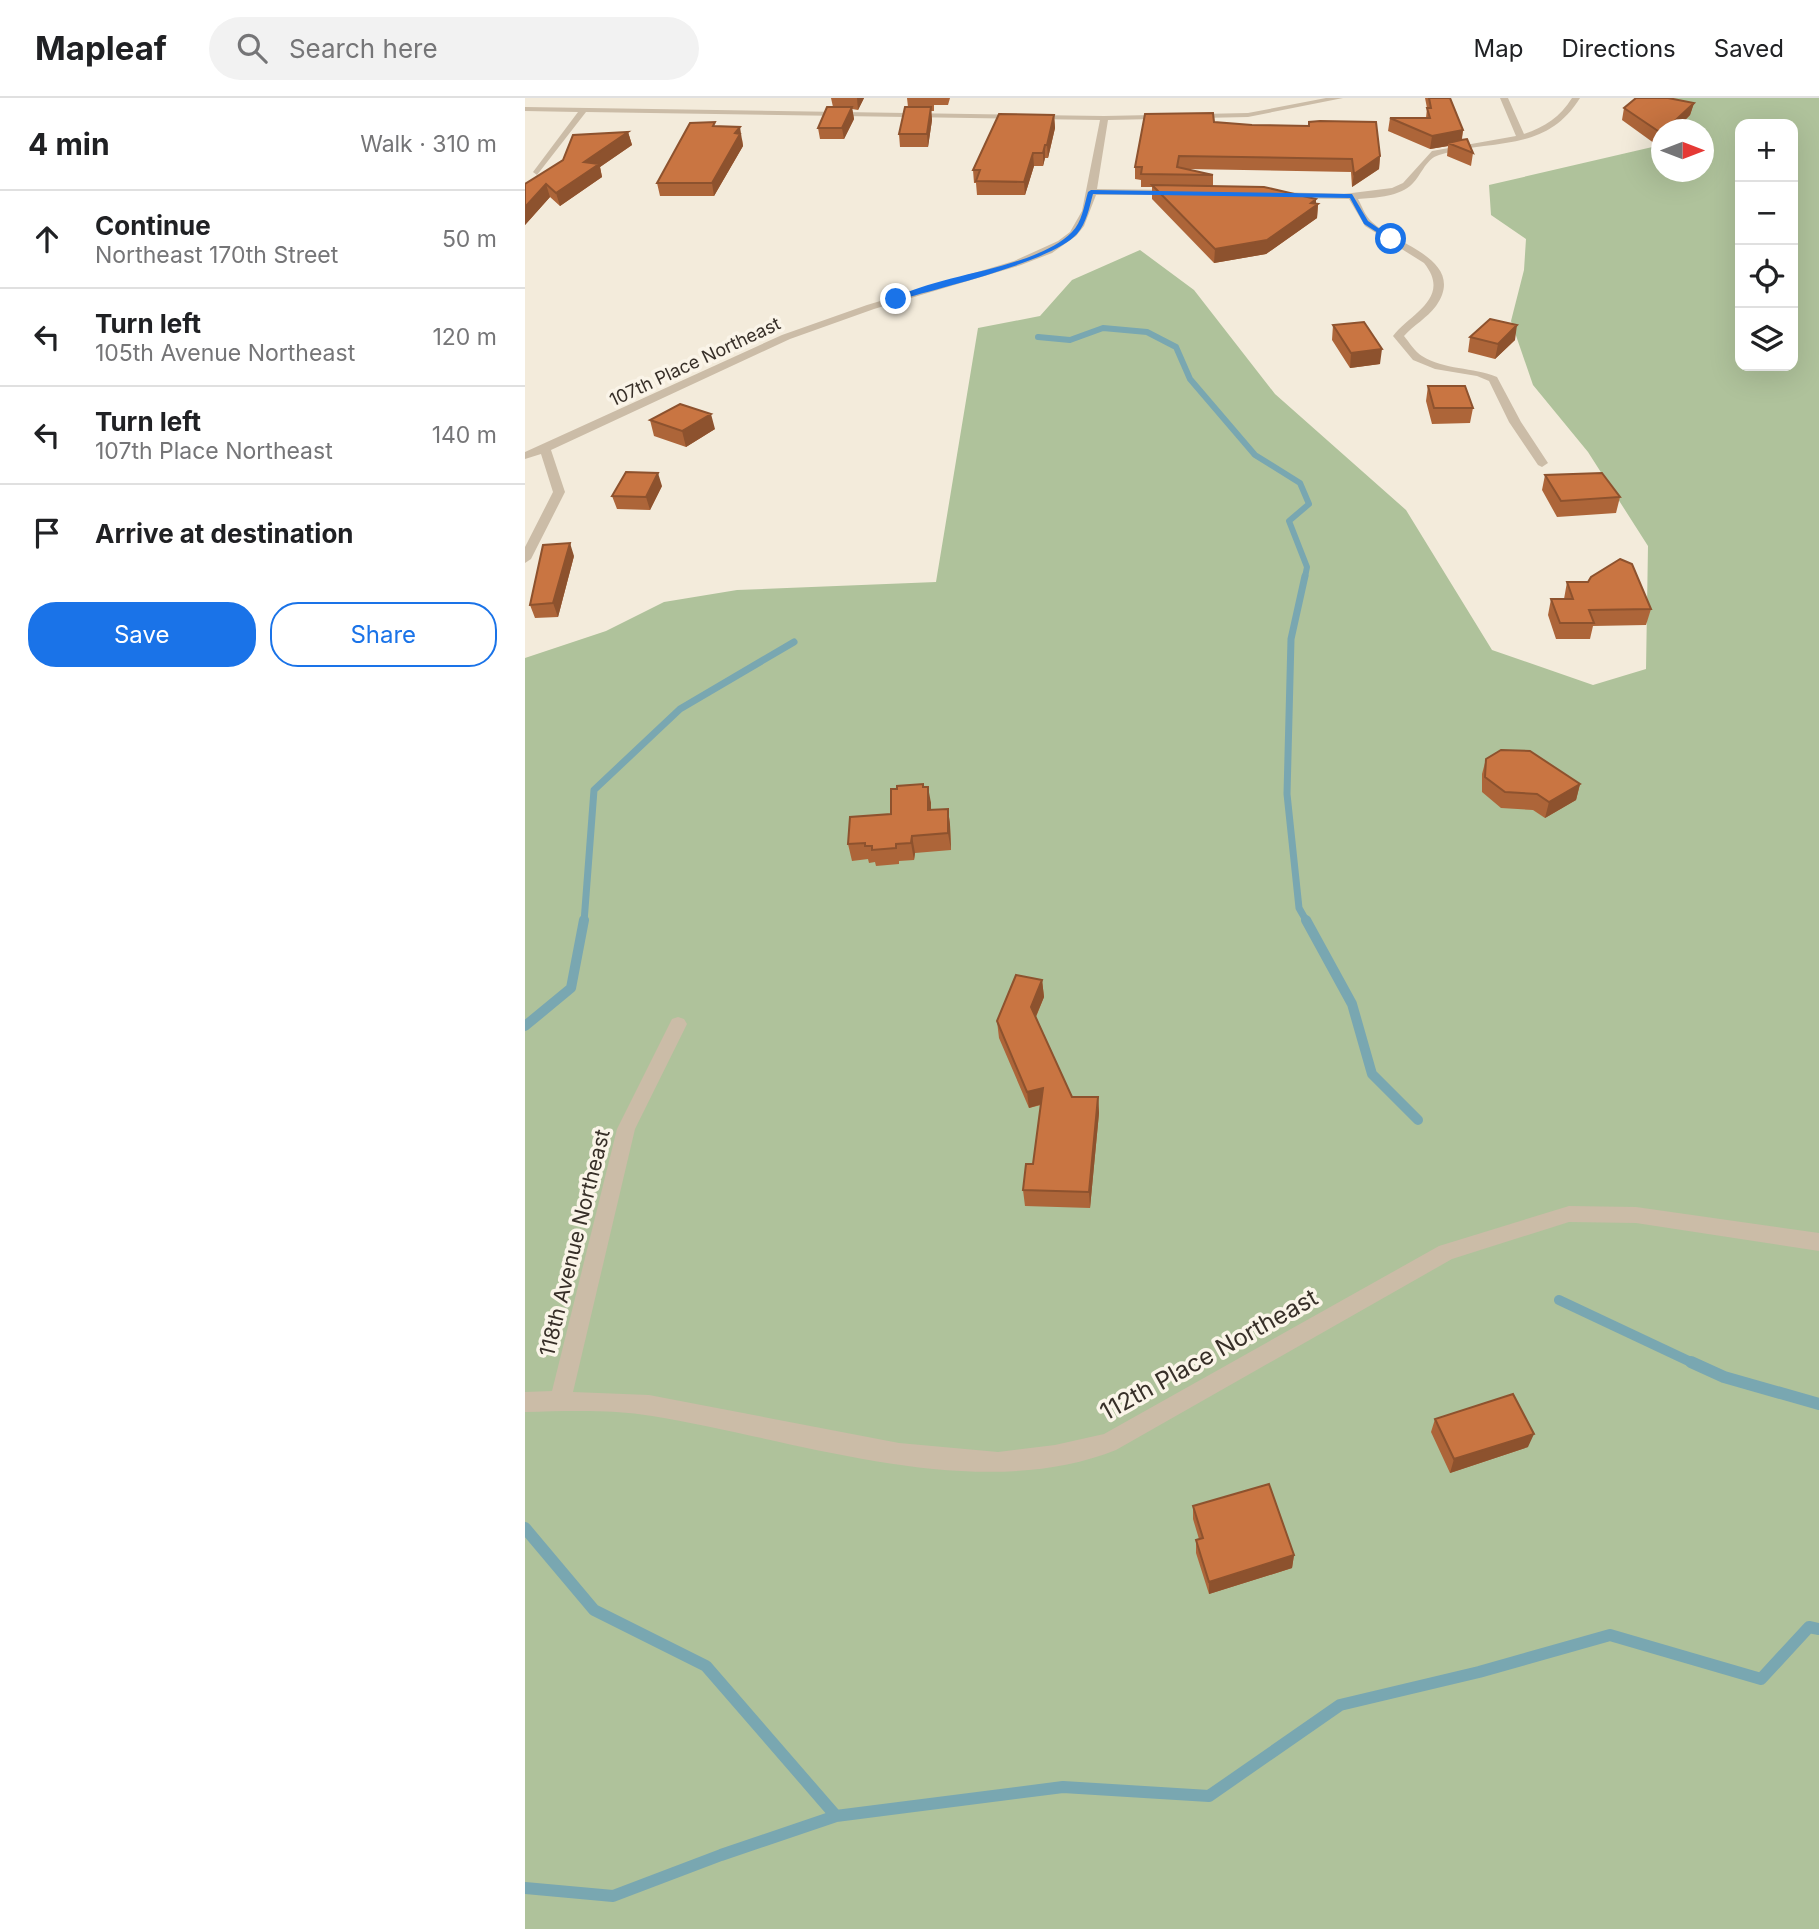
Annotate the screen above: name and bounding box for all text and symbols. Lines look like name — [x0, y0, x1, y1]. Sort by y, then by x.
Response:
search box — [209, 17, 699, 80]
text: Mapleaf — [35, 28, 167, 68]
icon: search — [233, 29, 271, 67]
text: Search here — [289, 33, 438, 64]
text: Map — [1474, 34, 1523, 63]
text: Directions — [1561, 34, 1676, 63]
text: Saved — [1714, 34, 1784, 63]
north arrow — [1651, 119, 1714, 182]
map controls — [1735, 119, 1798, 371]
button: + — [1735, 119, 1798, 182]
text: 4 min — [28, 126, 110, 162]
text: Walk · 310 m — [360, 130, 497, 158]
button: − — [1735, 182, 1798, 245]
text: Continue — [95, 210, 211, 241]
icon: ahead — [28, 220, 66, 258]
route start — [1375, 223, 1406, 254]
text: 50 m — [442, 225, 497, 253]
text: Northeast 170th Street — [95, 241, 338, 269]
button: locate — [1735, 245, 1798, 308]
route end — [880, 283, 911, 314]
text: Turn left — [95, 308, 201, 339]
button: layers — [1735, 308, 1798, 371]
street label: 107th Place Northeast — [606, 313, 784, 410]
icon: left — [28, 318, 66, 356]
text: 120 m — [432, 323, 497, 351]
text: 105th Avenue Northeast — [95, 339, 355, 367]
text: Turn left — [95, 406, 201, 437]
icon: left — [28, 416, 66, 454]
text: 140 m — [432, 421, 497, 449]
text: 107th Place Northeast — [95, 437, 333, 465]
icon: arrive — [28, 514, 66, 552]
text: Arrive at destination — [95, 518, 354, 549]
button: Save — [28, 602, 256, 667]
button: Share — [270, 602, 497, 667]
street label: 118th Avenue Northeast — [534, 1127, 615, 1359]
street label: 112th Place Northeast — [1095, 1283, 1323, 1426]

